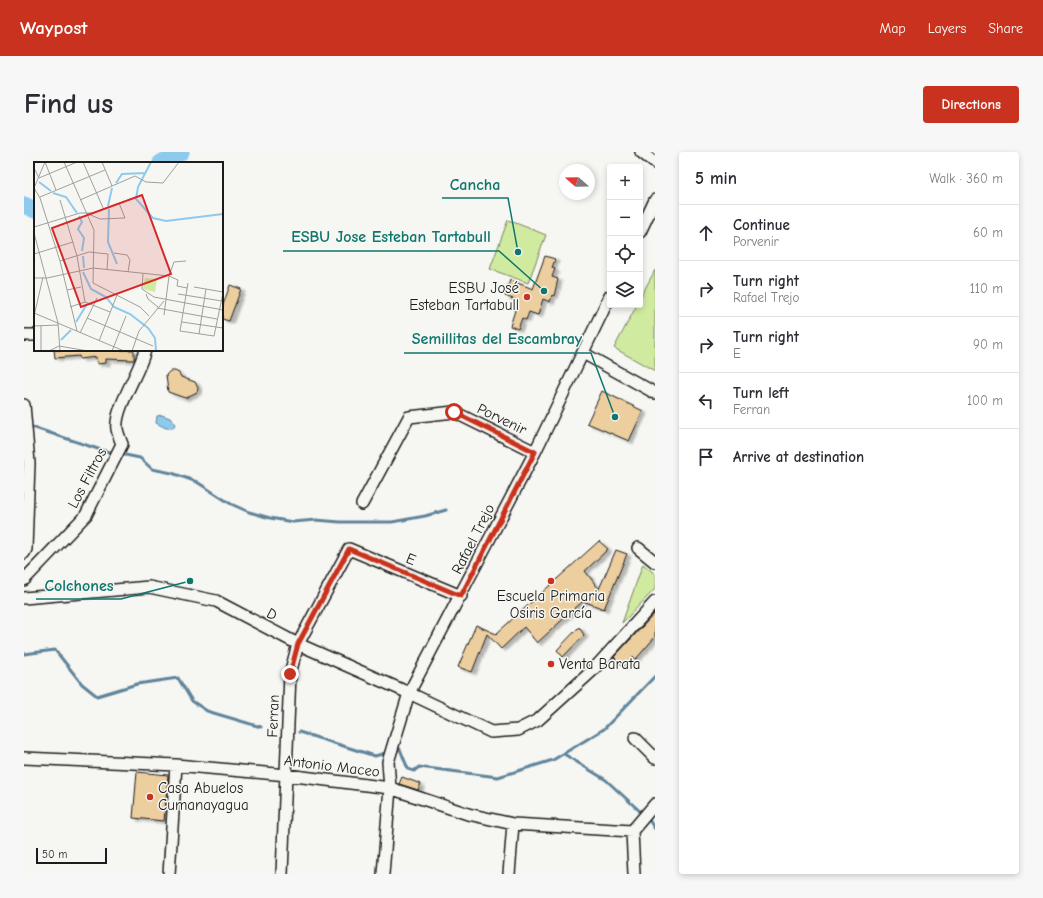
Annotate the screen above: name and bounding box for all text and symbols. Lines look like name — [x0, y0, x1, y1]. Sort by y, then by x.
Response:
text: Waypost — [20, 17, 88, 39]
text: Map — [879, 20, 906, 37]
text: Layers — [928, 20, 966, 37]
text: Share — [988, 20, 1023, 37]
button: Directions — [923, 86, 1019, 123]
text: Find us — [24, 88, 113, 120]
inset map — [34, 162, 223, 351]
north arrow — [559, 164, 595, 200]
map controls — [607, 164, 643, 308]
button: + — [607, 164, 643, 200]
text: 5 min — [695, 169, 737, 188]
callout: Cancha — [442, 170, 508, 198]
text: Walk · 360 m — [929, 171, 1003, 186]
text: Cancha — [450, 176, 500, 194]
button: − — [607, 200, 643, 236]
text: Continue — [733, 216, 790, 234]
icon: ahead — [695, 222, 717, 244]
callout: ESBU Jose Esteban Tartabull — [283, 223, 499, 251]
text: 60 m — [973, 225, 1003, 240]
text: ESBU Jose Esteban Tartabull — [291, 228, 491, 246]
text: Porvenir — [733, 234, 779, 249]
button: locate — [607, 236, 643, 272]
button: layers — [607, 272, 643, 308]
text: Turn right — [733, 272, 799, 290]
icon: right — [695, 278, 717, 300]
place label: ESBU José Esteban Tartabull — [409, 279, 519, 314]
text: 110 m — [970, 281, 1003, 296]
text: Rafael Trejo — [733, 290, 799, 305]
marker: ESBU José Esteban Tartabull — [522, 292, 532, 302]
callout: Semillitas del Escambray — [404, 325, 591, 353]
text: Turn right — [733, 328, 799, 346]
text: Semillitas del Escambray — [412, 330, 583, 348]
icon: right — [695, 334, 717, 356]
text: 90 m — [973, 337, 1003, 352]
text: E — [733, 346, 741, 361]
text: Turn left — [733, 384, 789, 402]
icon: left — [695, 390, 717, 412]
text: 100 m — [967, 393, 1003, 408]
street label: Porvenir — [474, 399, 530, 439]
text: Ferran — [733, 402, 770, 417]
route start — [445, 403, 463, 421]
street label: Los Filtros — [64, 445, 110, 511]
icon: arrive — [695, 446, 717, 468]
text: Arrive at destination — [733, 448, 864, 466]
street label: Rafael Trejo — [448, 501, 498, 577]
street label: E — [403, 549, 419, 569]
callout: Colchones — [36, 571, 121, 599]
marker: Escuela Primaria Osiris García — [546, 576, 556, 586]
text: Colchones — [44, 577, 114, 595]
place label: Escuela Primaria Osiris García — [497, 587, 605, 622]
street label: D — [264, 604, 280, 624]
place label: Venta Barata — [559, 655, 641, 673]
marker: Venta Barata — [546, 659, 556, 669]
route end — [281, 665, 299, 683]
street label: Ferran — [263, 694, 283, 738]
street label: Antonio Maceo — [283, 751, 381, 781]
place label: Casa Abuelos Cumanayagua — [158, 779, 249, 814]
marker: Casa Abuelos Cumanayagua — [145, 792, 155, 802]
scale bar — [36, 846, 107, 865]
text: 50 m — [42, 848, 67, 861]

